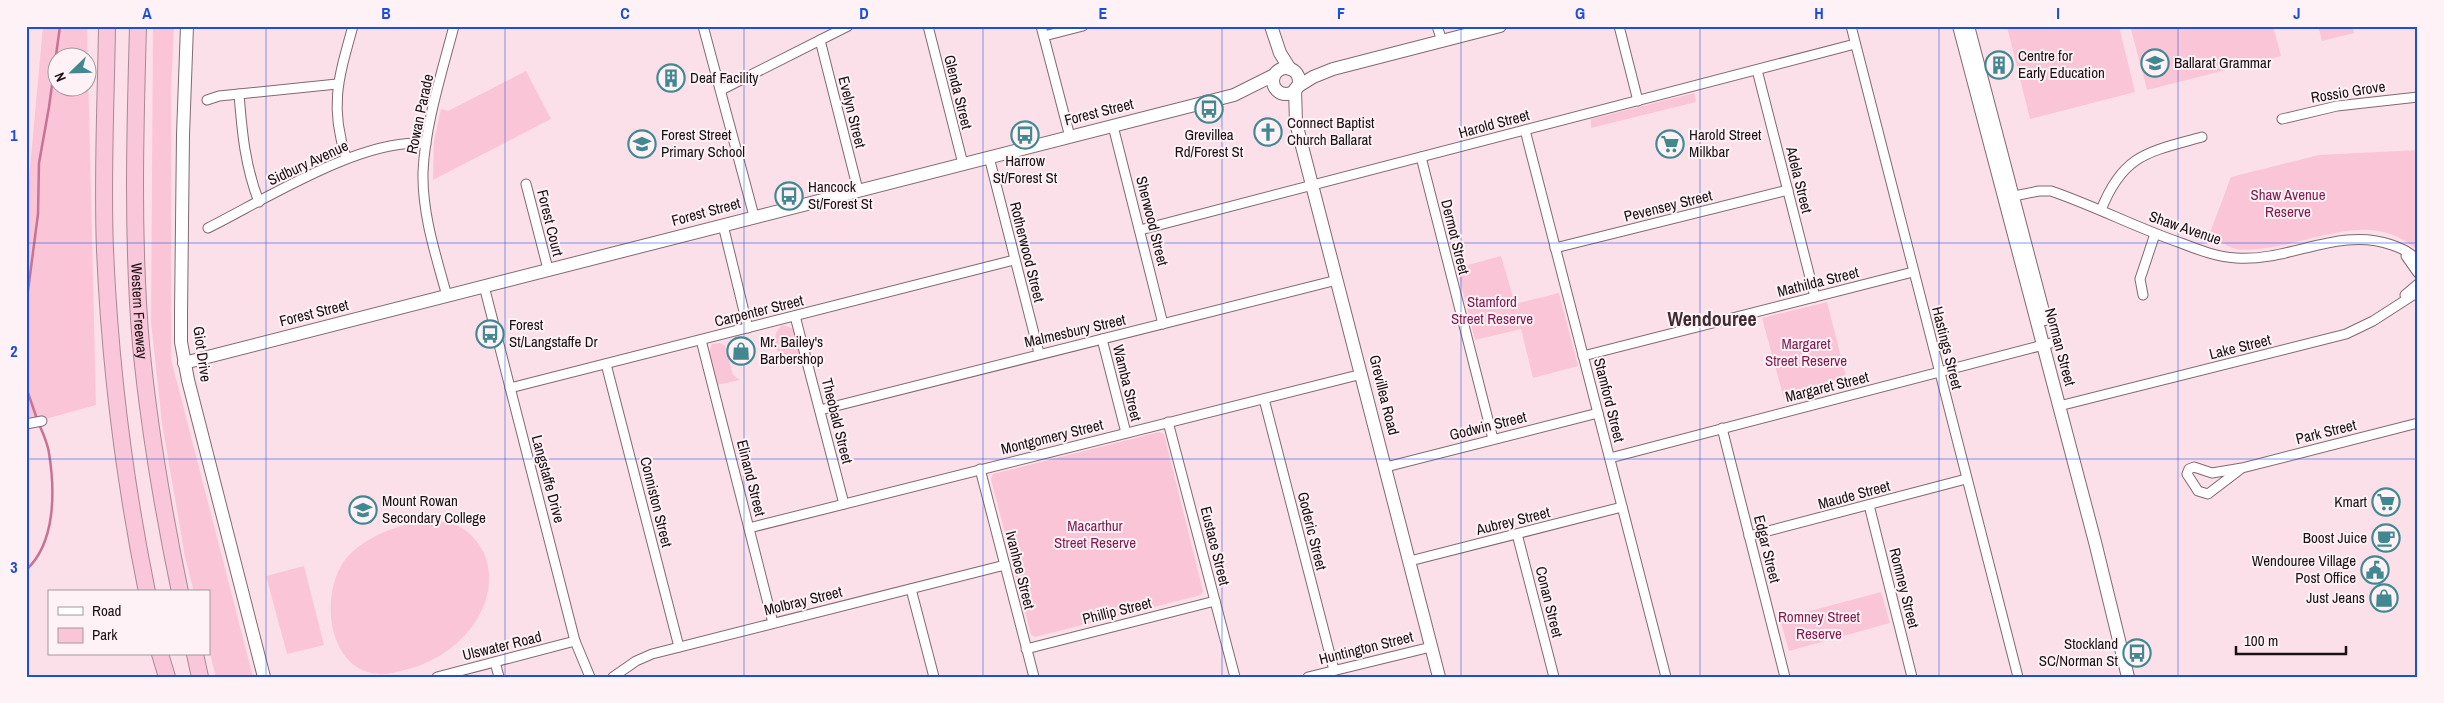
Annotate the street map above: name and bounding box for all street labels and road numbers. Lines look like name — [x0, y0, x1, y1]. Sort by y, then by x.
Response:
street label: Glenda Street — [939, 53, 978, 132]
street label: Rowan Parade — [401, 72, 438, 156]
street label: Evelyn Street — [833, 74, 872, 150]
street label: Rossio Grove — [2309, 75, 2387, 108]
street label: Forest Street — [1062, 93, 1136, 130]
street label: Harold Street — [1456, 104, 1532, 143]
street label: Sidbury Avenue — [264, 135, 352, 190]
street label: Adela Street — [1781, 144, 1818, 216]
street label: Sherwood Street — [1131, 174, 1174, 268]
street label: Pevensey Street — [1622, 184, 1715, 227]
street label: Forest Court — [532, 187, 569, 259]
street label: Forest Street — [669, 192, 743, 231]
street label: Dermot Street — [1436, 197, 1475, 277]
street label: Rotherwood Street — [1005, 200, 1050, 305]
street label: Shaw Avenue — [2146, 205, 2224, 250]
street label: Mathilda Street — [1775, 261, 1861, 302]
street label: Western Freeway — [126, 262, 153, 361]
street label: Carpenter Street — [712, 289, 806, 332]
street label: Forest Street — [277, 294, 351, 331]
street label: Hastings Street — [1927, 304, 1968, 392]
street label: Norman Street — [2040, 306, 2081, 389]
street label: Malmesbury Street — [1022, 309, 1128, 352]
street label: Giot Drive — [188, 325, 217, 383]
street label: Lake Street — [2207, 329, 2273, 364]
street label: Wamba Street — [1108, 342, 1147, 424]
street label: Grevillea Road — [1364, 353, 1405, 437]
street label: Stamford Street — [1589, 356, 1630, 445]
street label: Margaret Street — [1783, 366, 1871, 407]
street label: Theobald Street — [817, 376, 858, 466]
street label: Godwin Street — [1447, 406, 1529, 445]
street label: Montgomery Street — [999, 414, 1106, 459]
street label: Park Street — [2293, 414, 2359, 449]
street label: Langstaffe Drive — [527, 433, 570, 525]
street label: Elinand Street — [732, 438, 771, 519]
street label: Conniston Street — [635, 455, 678, 550]
street label: Maude Street — [1815, 475, 1893, 514]
street label: Goderic Street — [1293, 490, 1332, 573]
street label: Aubrey Street — [1473, 501, 1552, 540]
street label: Eustace Street — [1196, 504, 1236, 588]
street label: Edgar Street — [1749, 513, 1786, 585]
street label: Ivanhoe Street — [1001, 529, 1040, 612]
street label: Romney Street — [1884, 546, 1925, 631]
street label: Conan Street — [1531, 564, 1569, 640]
street label: Molbray Street — [762, 581, 845, 620]
street label: Phillip Street — [1080, 592, 1154, 629]
street label: Ulswater Road — [460, 626, 544, 665]
street label: Huntington Street — [1317, 626, 1416, 669]

